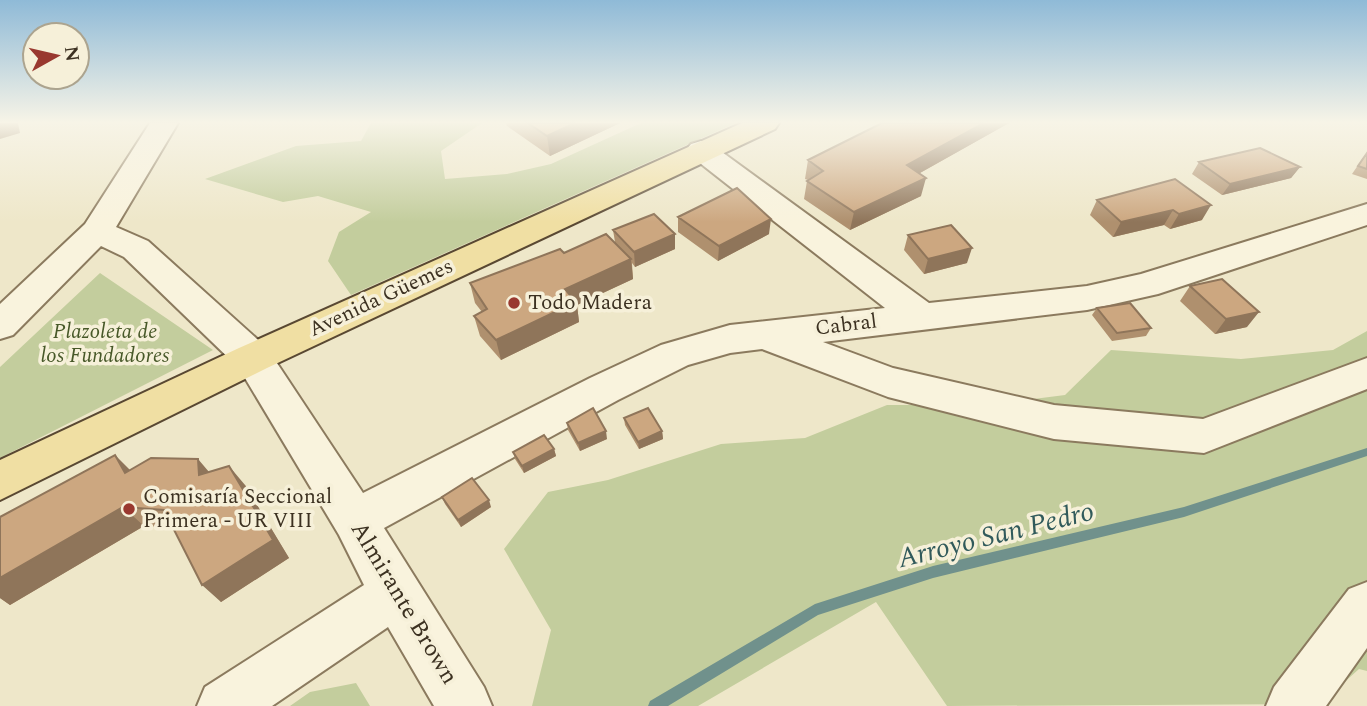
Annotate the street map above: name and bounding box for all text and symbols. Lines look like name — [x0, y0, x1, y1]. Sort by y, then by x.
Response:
north arrow — [21, 21, 91, 91]
text: N — [56, 44, 87, 64]
street label: Avenida Güemes — [303, 250, 459, 346]
place label: Todo Madera — [528, 287, 653, 319]
marker: Todo Madera — [506, 295, 522, 311]
street label: Cabral — [813, 305, 879, 345]
park label: Plazoleta de los Fundadores — [41, 316, 170, 372]
place label: Comisaría Seccional Primera - UR VIII — [143, 481, 332, 537]
water label: Arroyo San Pedro — [892, 490, 1099, 580]
marker: Comisaría Seccional Primera - UR VIII — [121, 501, 137, 517]
street label: Almirante Brown — [341, 515, 467, 691]

